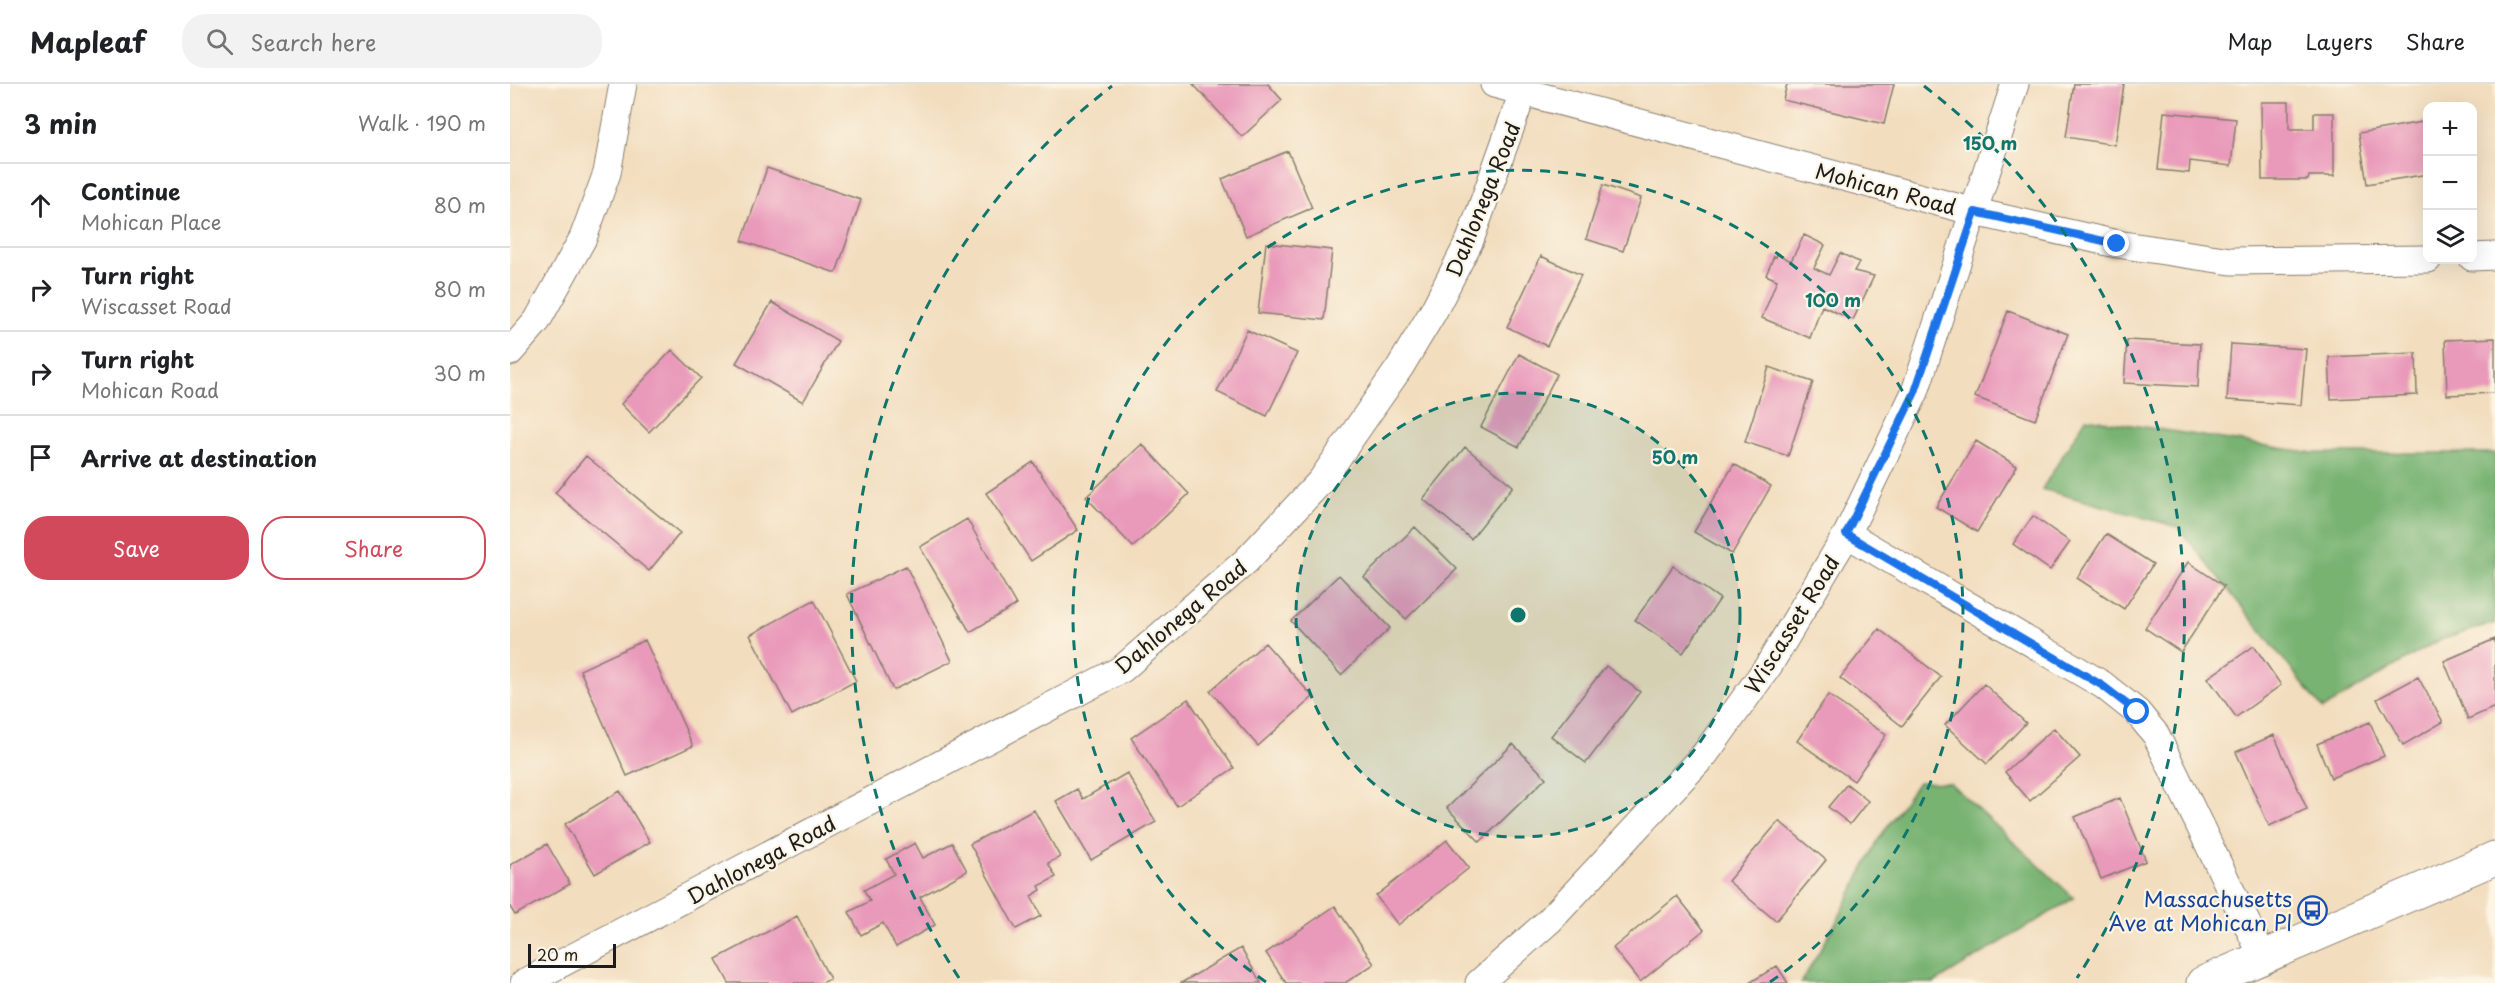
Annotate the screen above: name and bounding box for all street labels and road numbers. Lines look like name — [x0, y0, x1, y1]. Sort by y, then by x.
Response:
street label: Dahlonega Road — [1436, 117, 1528, 281]
street label: Mohican Road — [1812, 154, 1960, 222]
street label: Wiscasset Road — [1736, 548, 1846, 700]
street label: Dahlonega Road — [1107, 551, 1253, 681]
street label: Dahlonega Road — [681, 806, 841, 912]

